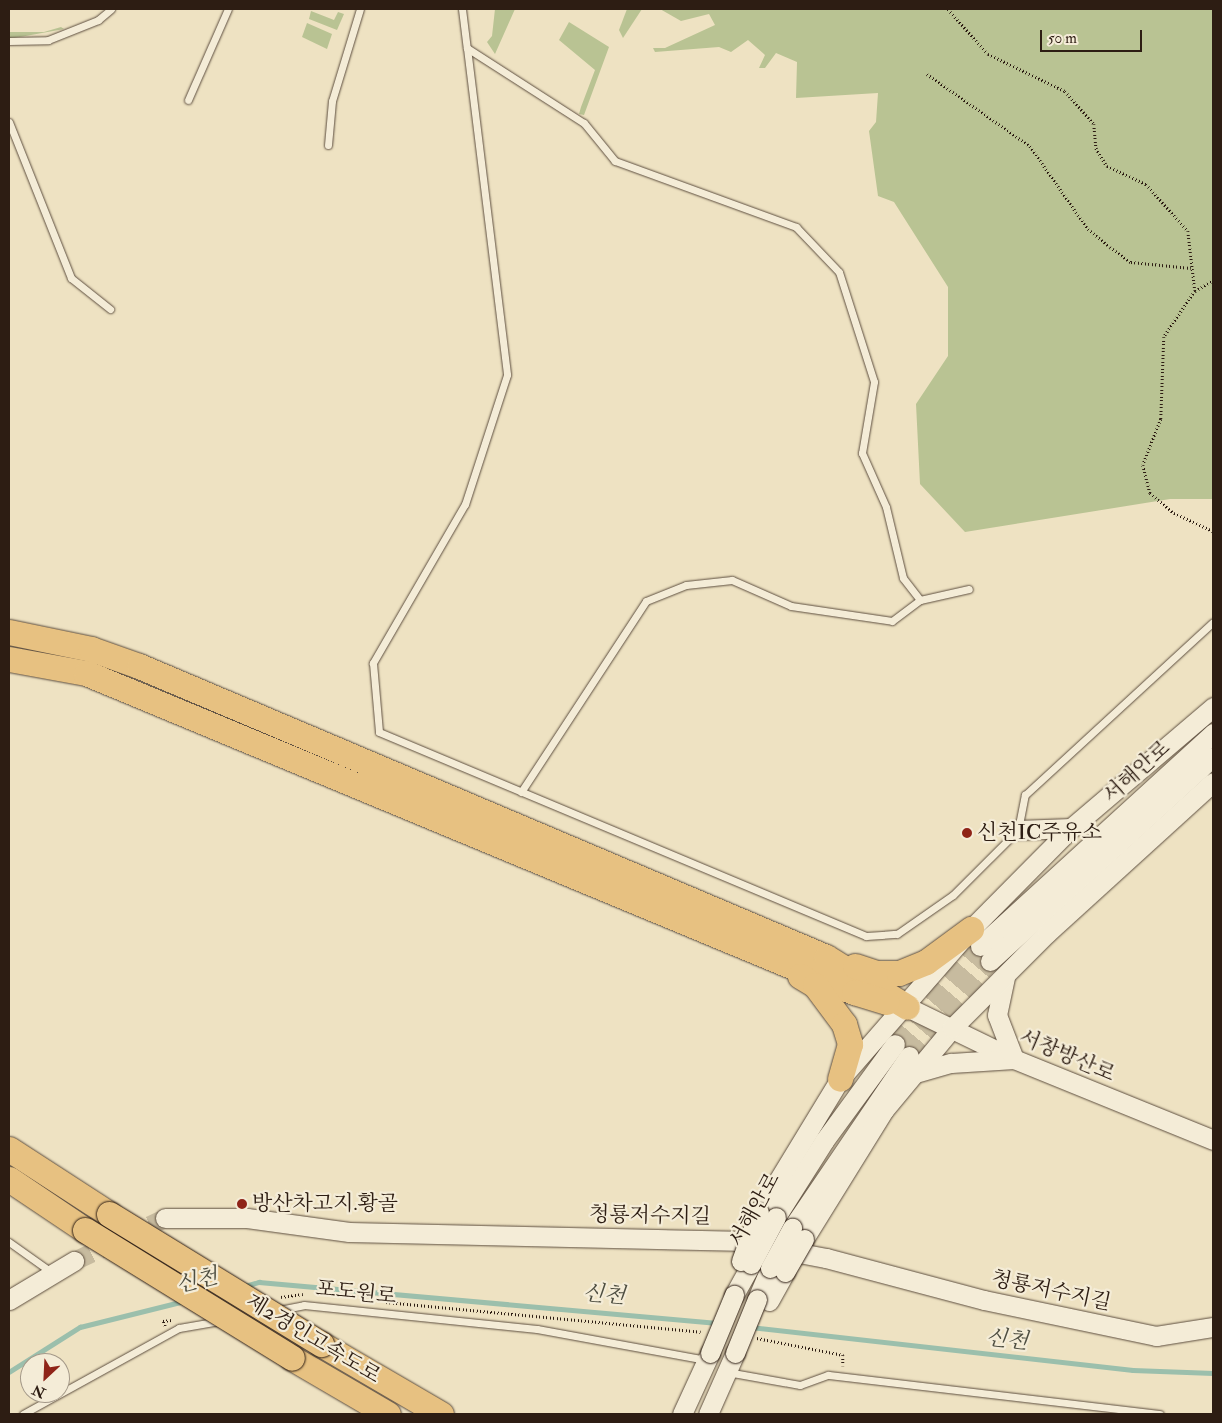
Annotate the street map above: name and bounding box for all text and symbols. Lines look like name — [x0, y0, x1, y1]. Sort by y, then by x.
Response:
scale bar — [1042, 20, 1144, 52]
text: 50 m — [1048, 29, 1077, 48]
street label: 서해안로 — [1098, 735, 1176, 809]
place label: 신천IC주유소 — [977, 820, 1102, 846]
marker: 신천IC주유소 — [961, 827, 973, 839]
street label: 서창방산로 — [1015, 1025, 1119, 1087]
street label: 서해안로 — [724, 1168, 786, 1252]
place label: 방산차고지.황골 — [252, 1191, 398, 1217]
marker: 방산차고지.황골 — [236, 1198, 248, 1210]
street label: 청룡저수지길 — [589, 1202, 711, 1230]
water label: 신천 — [173, 1263, 221, 1299]
street label: 청룡저수지길 — [989, 1266, 1113, 1316]
street label: 포도원로 — [314, 1276, 398, 1310]
water label: 신천 — [582, 1280, 626, 1310]
street label: 제2경인고속도로 — [241, 1289, 385, 1389]
water label: 신천 — [984, 1325, 1030, 1355]
north arrow — [20, 1353, 70, 1403]
text: N — [30, 1381, 48, 1401]

